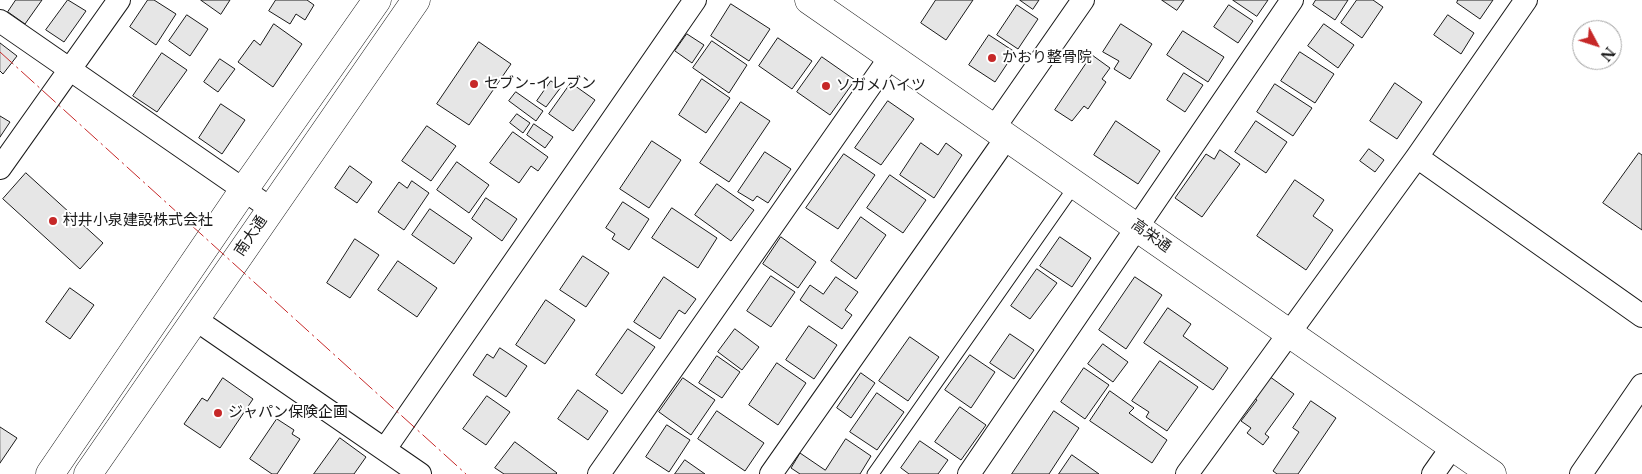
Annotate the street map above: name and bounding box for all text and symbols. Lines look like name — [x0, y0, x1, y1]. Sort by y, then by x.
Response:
north arrow — [1572, 20, 1622, 70]
text: N — [1597, 43, 1619, 65]
place label: かおり整骨院 — [1002, 49, 1092, 67]
marker: かおり整骨院 — [986, 52, 998, 64]
place label: セブン-イレブン — [484, 75, 596, 93]
place label: ソガメハイツ — [836, 77, 926, 95]
marker: セブン-イレブン — [468, 78, 480, 90]
marker: ソガメハイツ — [820, 80, 832, 92]
place label: 村井小泉建設株式会社 — [63, 212, 213, 230]
street label: 南大通 — [231, 212, 271, 260]
marker: 村井小泉建設株式会社 — [47, 215, 59, 227]
street label: 高栄通 — [1128, 215, 1174, 257]
place label: ジャパン保険企画 — [228, 404, 348, 422]
marker: ジャパン保険企画 — [212, 407, 224, 419]

